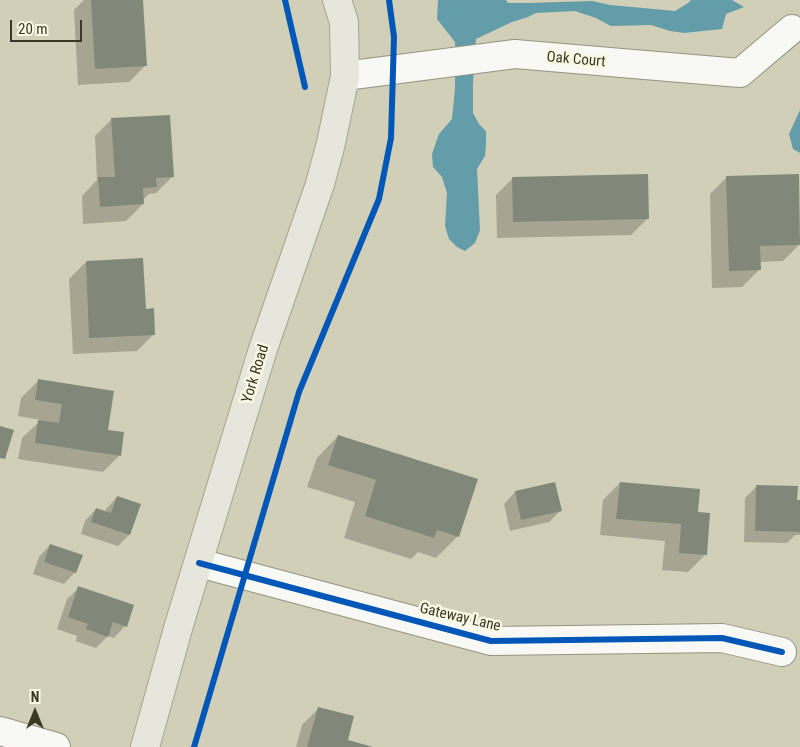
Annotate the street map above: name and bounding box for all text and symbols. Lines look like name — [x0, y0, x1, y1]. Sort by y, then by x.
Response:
scale bar — [12, 10, 85, 42]
text: 20 m — [18, 20, 48, 38]
street label: Oak Court — [546, 48, 606, 72]
street label: York Road — [239, 343, 273, 405]
street label: Gateway Lane — [418, 600, 502, 636]
north arrow — [10, 687, 60, 737]
text: N — [31, 689, 39, 705]

